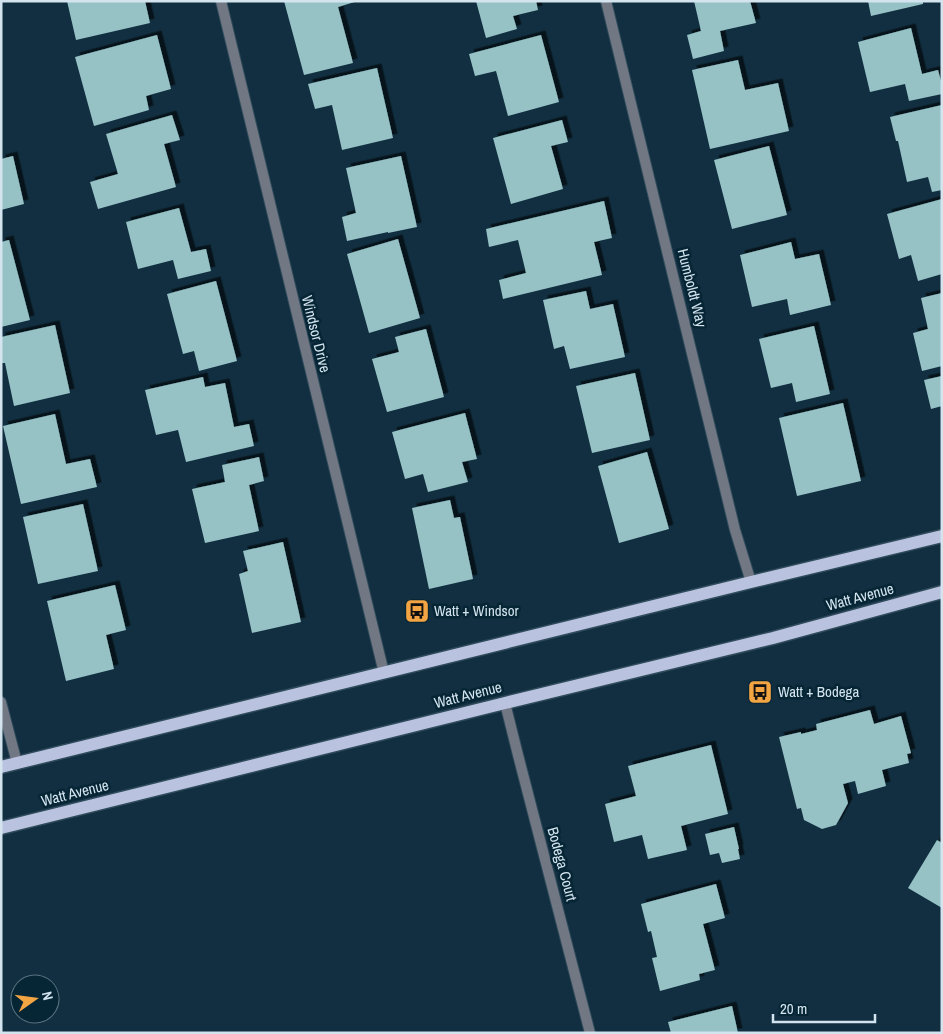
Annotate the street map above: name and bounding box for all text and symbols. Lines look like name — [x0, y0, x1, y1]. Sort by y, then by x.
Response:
street label: Humboldt Way — [673, 246, 713, 330]
street label: Windsor Drive — [297, 293, 336, 375]
street label: Watt Avenue — [824, 577, 896, 616]
bus stop icon: Watt + Windsor — [404, 598, 430, 624]
place label: Watt + Windsor — [434, 600, 519, 621]
street label: Watt Avenue — [432, 676, 504, 713]
bus stop icon: Watt + Bodega — [747, 679, 773, 705]
place label: Watt + Bodega — [778, 681, 859, 702]
street label: Watt Avenue — [39, 774, 111, 811]
street label: Bodega Court — [543, 824, 583, 904]
north arrow — [10, 974, 60, 1024]
text: N — [38, 990, 57, 1002]
scale bar — [773, 992, 876, 1024]
text: 20 m — [780, 998, 807, 1019]

